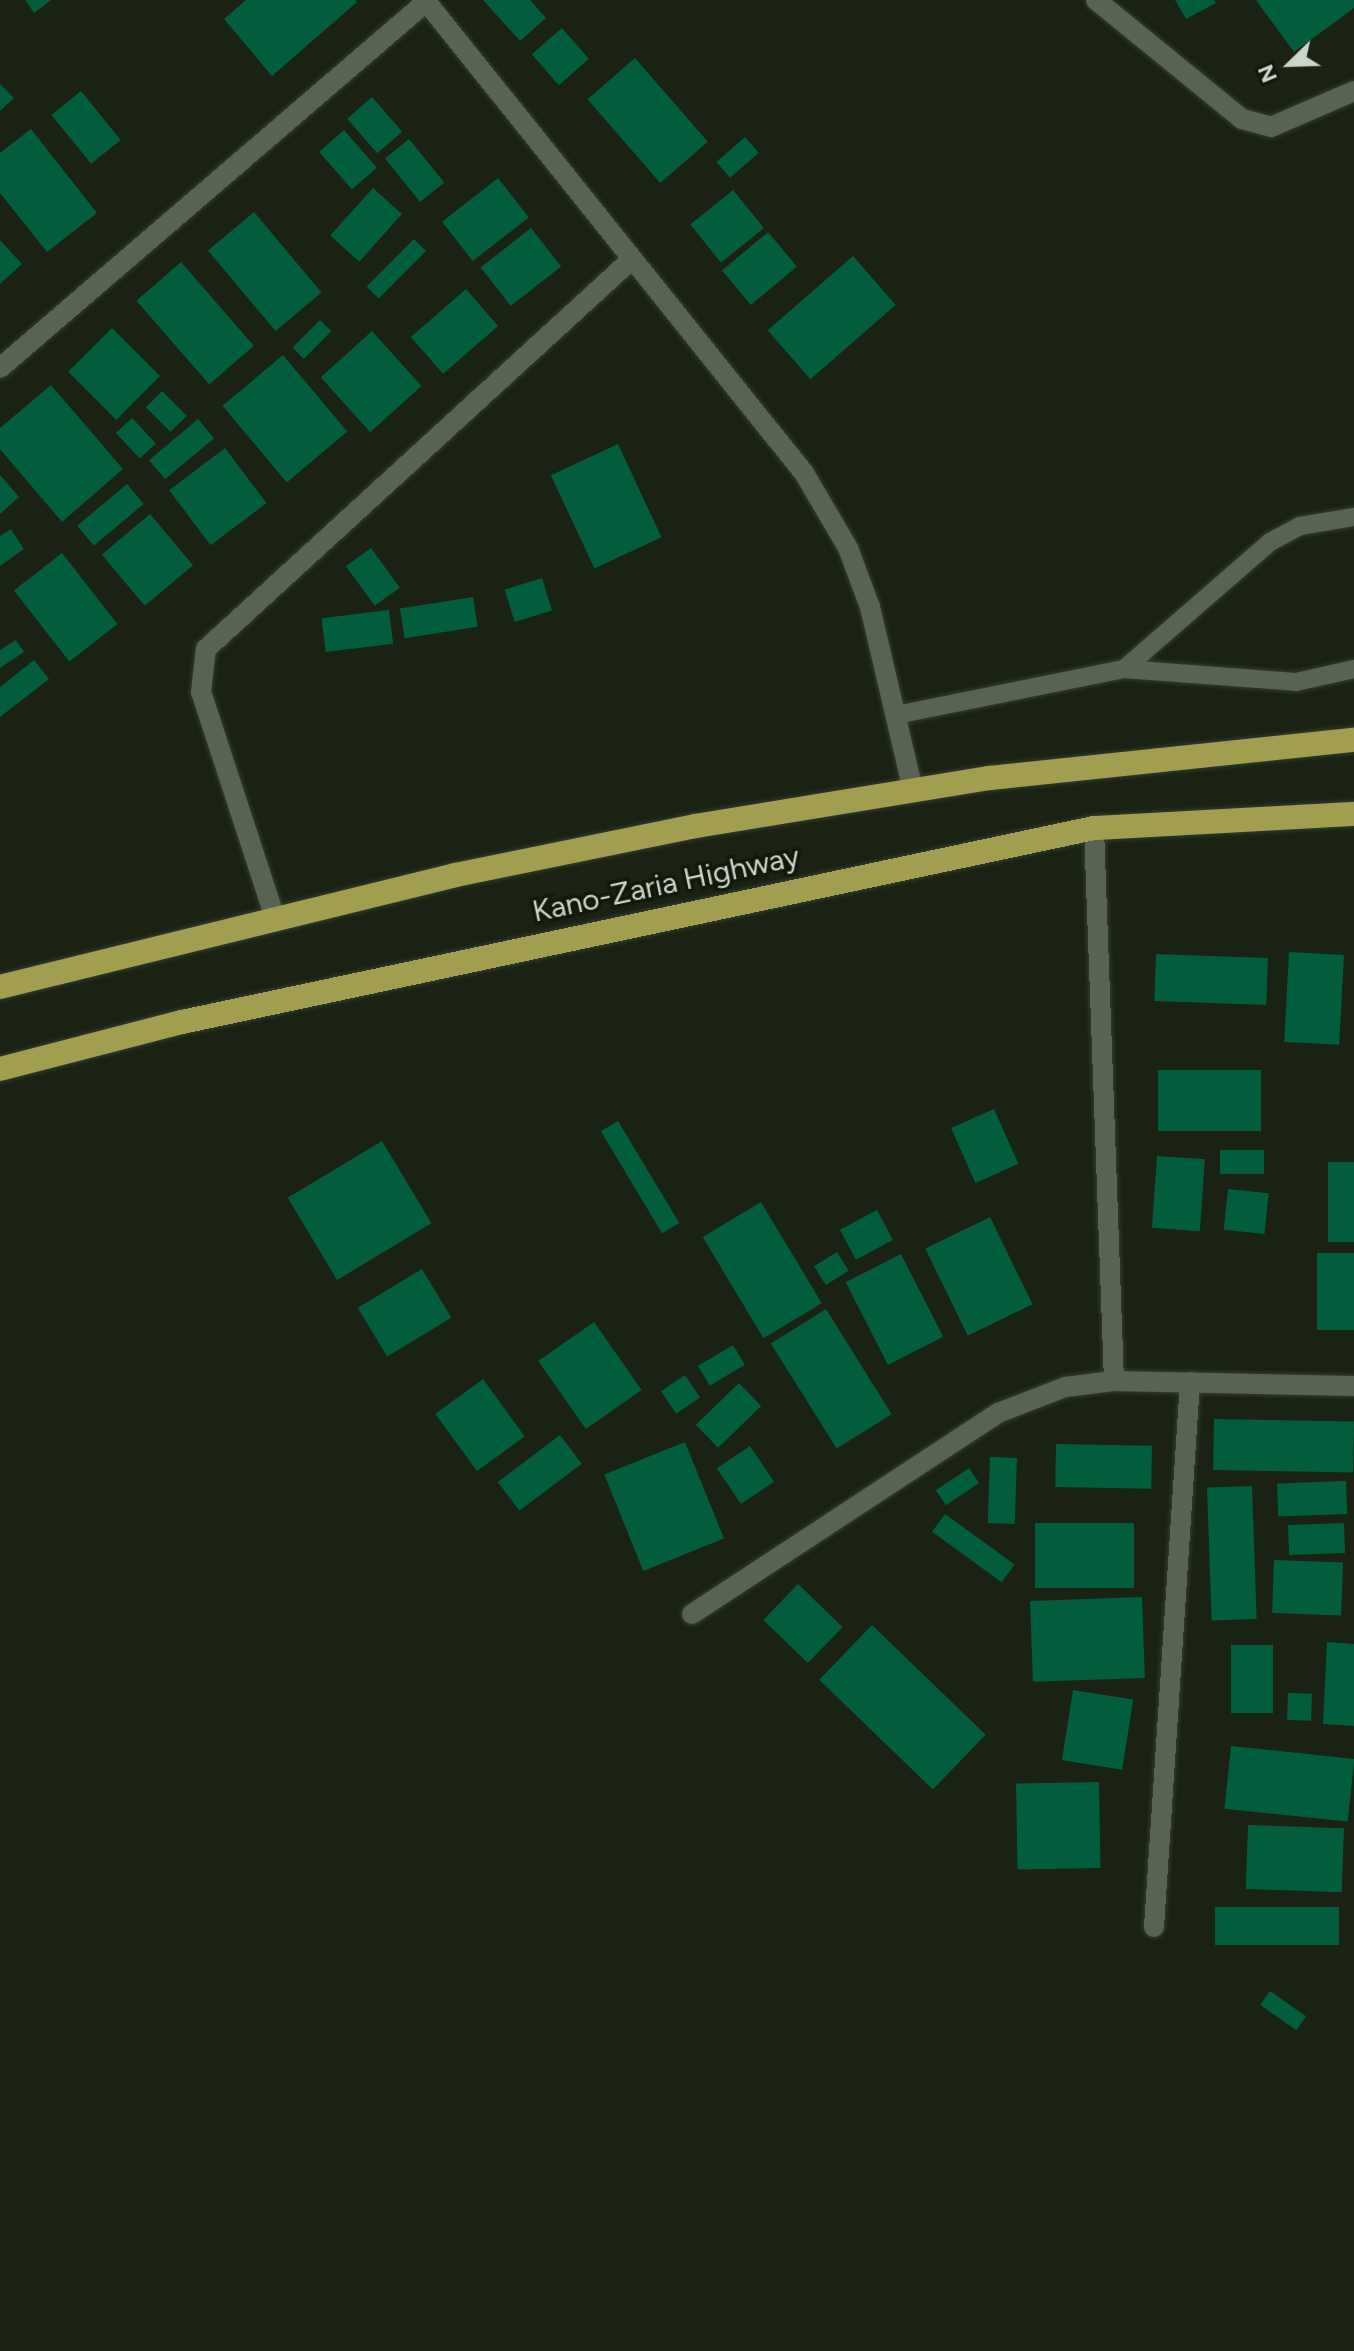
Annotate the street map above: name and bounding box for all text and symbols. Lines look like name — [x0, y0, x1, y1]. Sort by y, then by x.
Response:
north arrow — [1250, 24, 1330, 104]
text: N — [1252, 60, 1283, 87]
street label: Kano-Zaria Highway — [529, 838, 803, 930]

